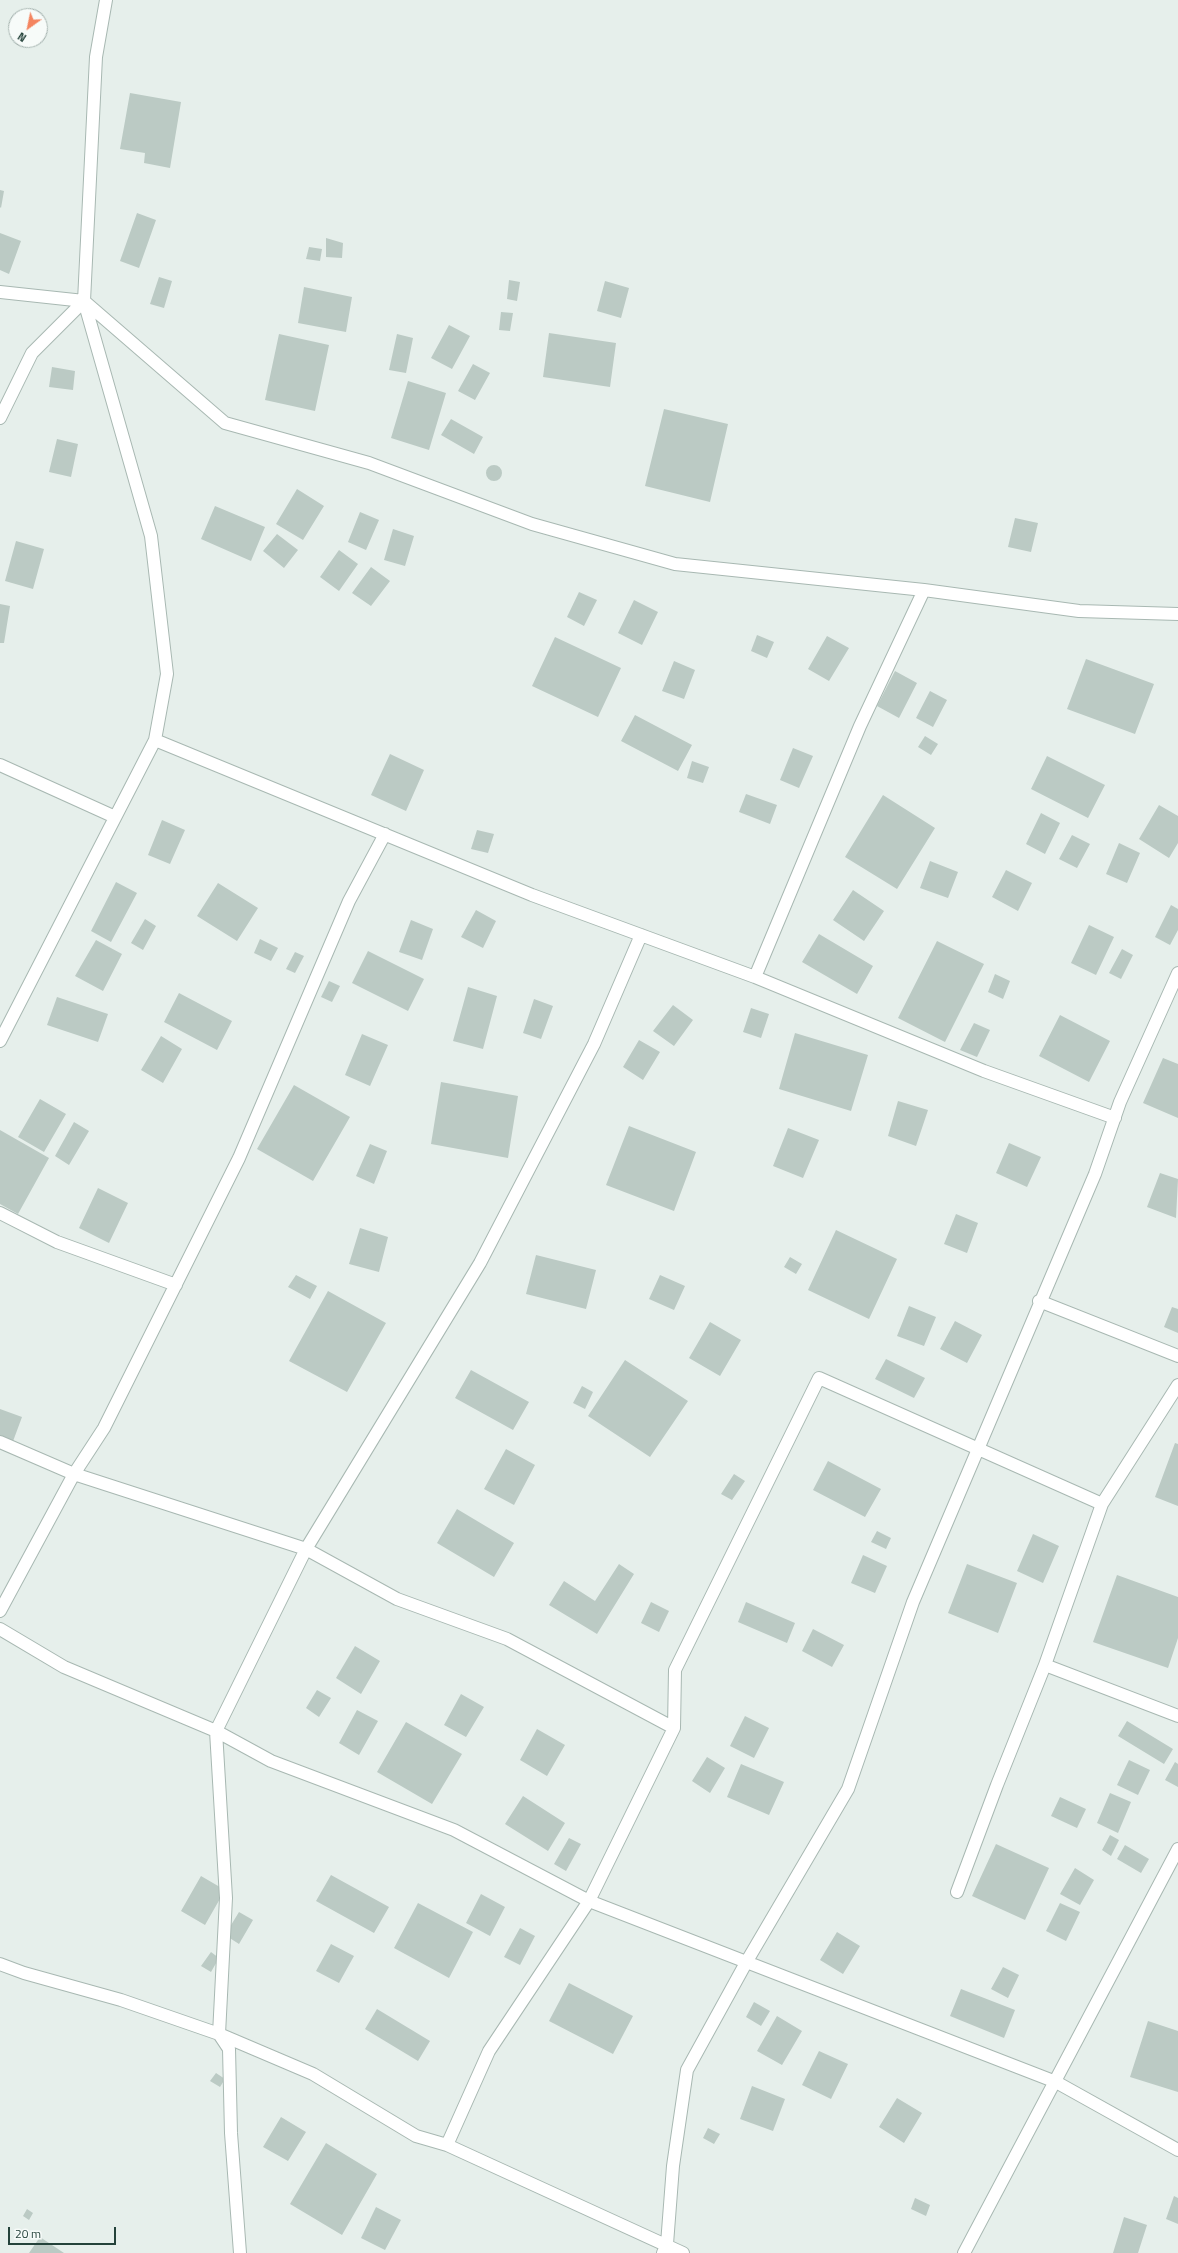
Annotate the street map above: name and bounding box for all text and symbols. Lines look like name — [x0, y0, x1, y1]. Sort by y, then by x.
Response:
north arrow — [8, 8, 48, 48]
text: N — [14, 28, 30, 46]
scale bar — [10, 2219, 118, 2245]
text: 20 m — [15, 2224, 41, 2243]

